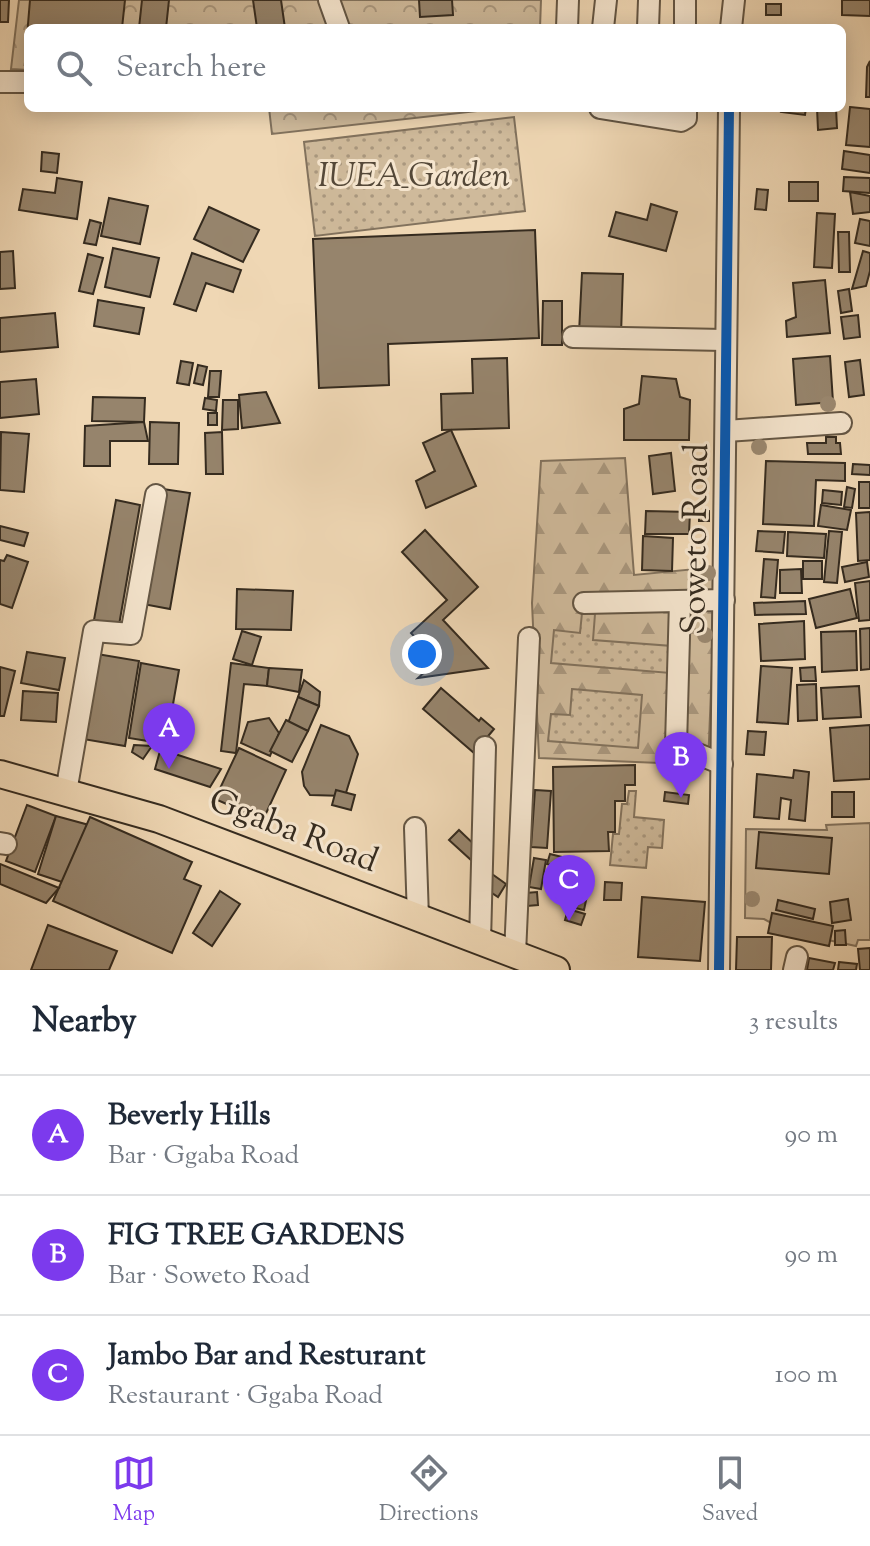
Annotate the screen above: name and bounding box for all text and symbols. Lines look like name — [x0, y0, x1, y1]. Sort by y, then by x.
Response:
search box — [24, 24, 846, 112]
icon: search — [52, 46, 96, 90]
text: Search here — [116, 47, 266, 90]
park label: IUEA_Garden — [318, 153, 510, 202]
street label: Soweto Road — [671, 443, 723, 635]
your location — [402, 634, 442, 674]
pin: A — [143, 703, 195, 769]
pin: B — [655, 732, 707, 798]
street label: Ggaba Road — [201, 777, 385, 887]
pin: C — [543, 855, 595, 921]
text: Nearby — [32, 998, 137, 1047]
text: 3 results — [749, 1004, 838, 1041]
text: Beverly Hills — [108, 1095, 271, 1138]
text: A — [47, 1117, 69, 1154]
text: 90 m — [785, 1117, 838, 1154]
text: Bar · Ggaba Road — [108, 1138, 299, 1175]
text: FIG TREE GARDENS — [108, 1215, 405, 1258]
text: B — [50, 1237, 66, 1274]
text: 90 m — [785, 1237, 838, 1274]
text: Bar · Soweto Road — [108, 1258, 310, 1295]
text: Jambo Bar and Resturant — [108, 1335, 426, 1378]
text: C — [48, 1357, 68, 1394]
text: 100 m — [775, 1357, 838, 1394]
text: Restaurant · Ggaba Road — [108, 1378, 383, 1415]
tab: Map — [112, 1451, 156, 1531]
tab: Directions — [379, 1451, 478, 1531]
tab: Saved — [702, 1451, 758, 1531]

